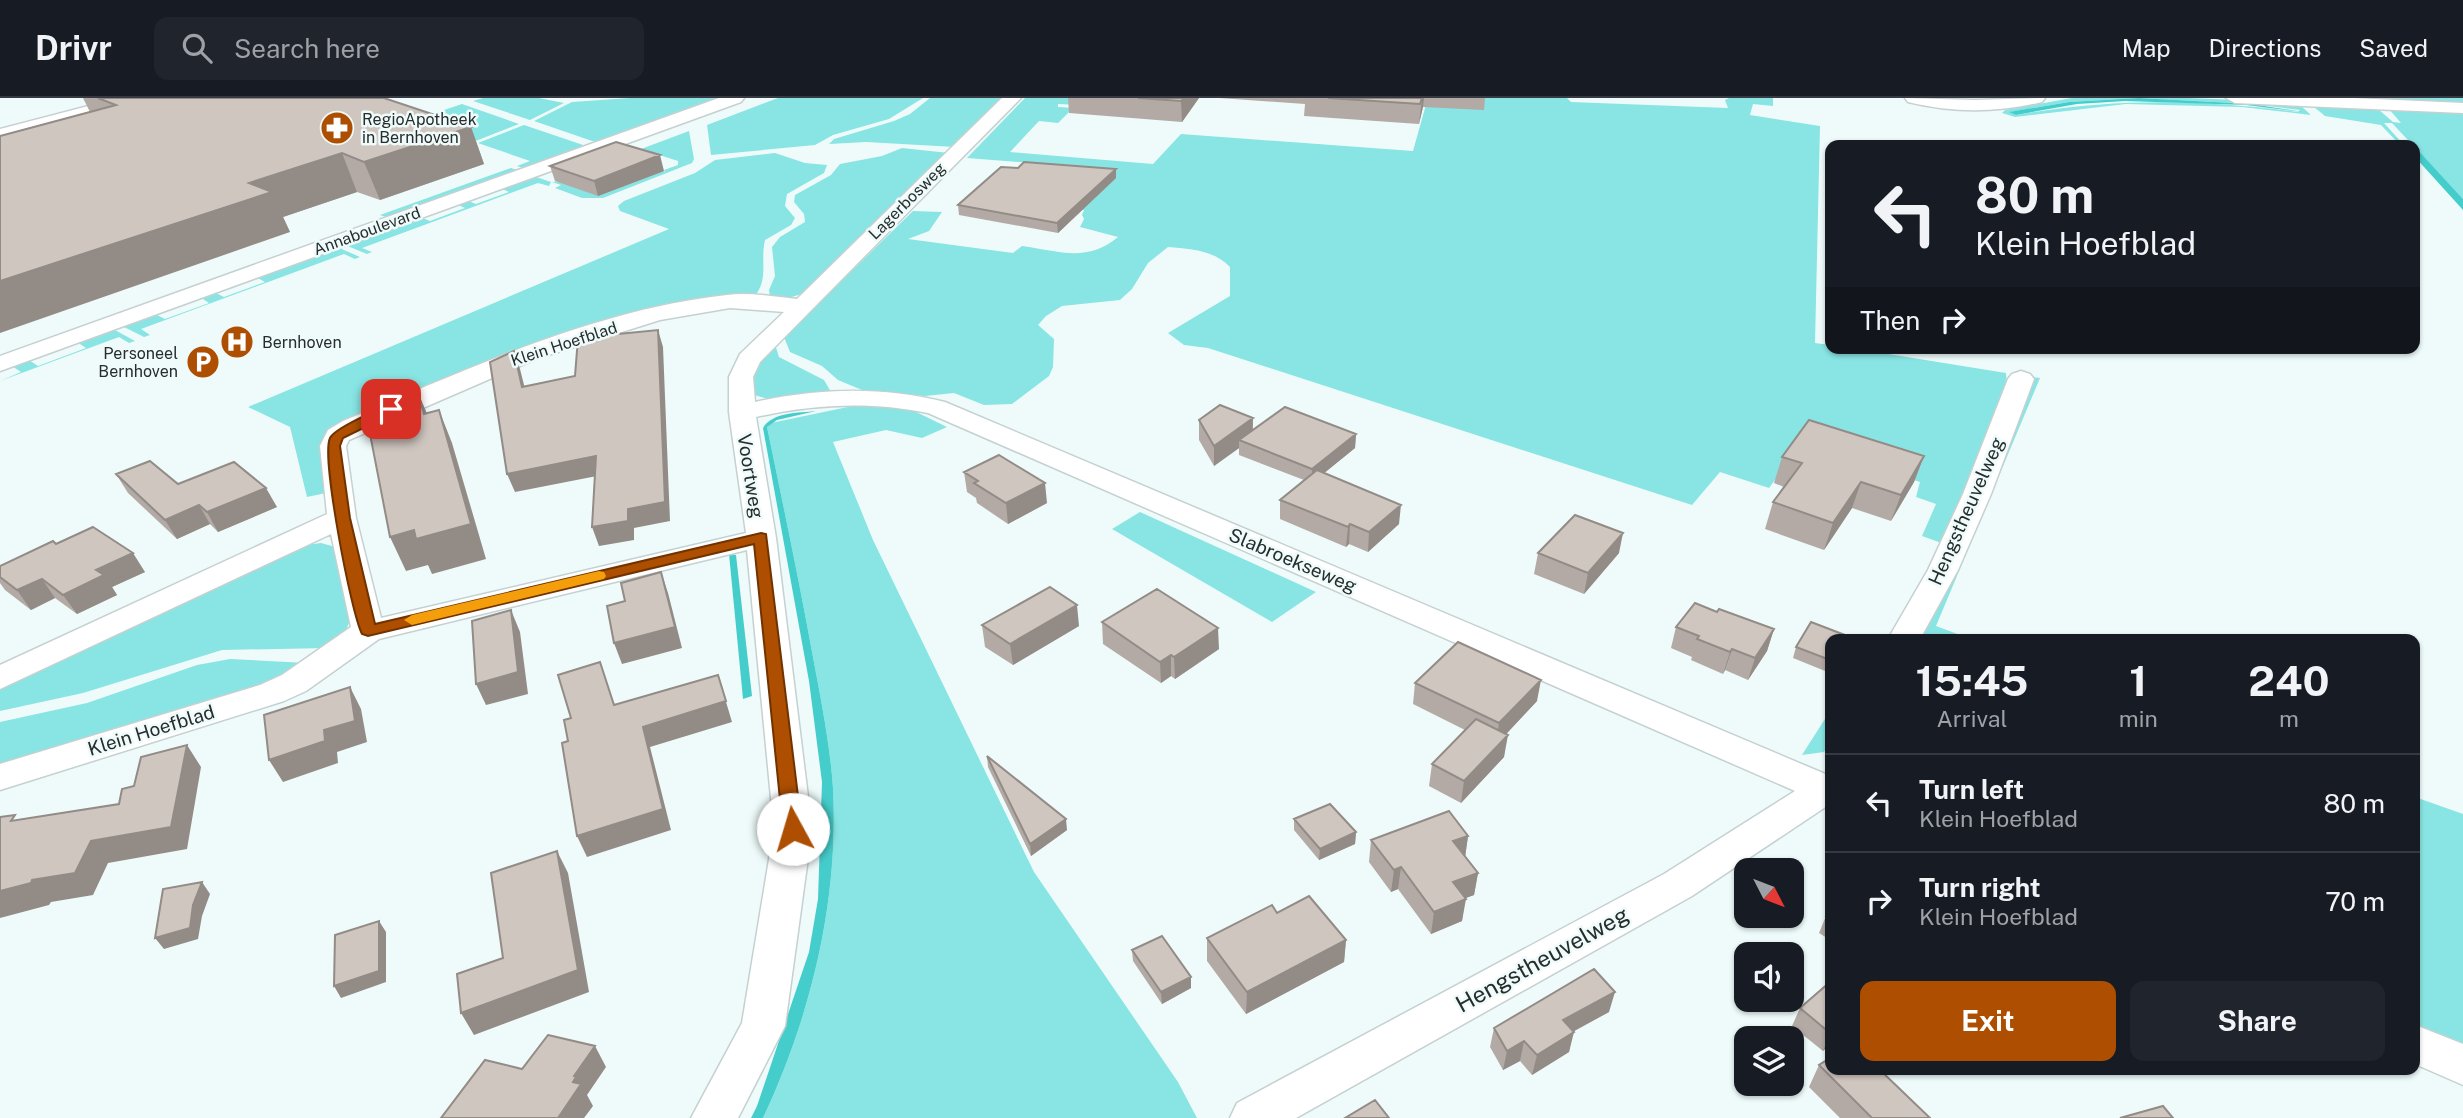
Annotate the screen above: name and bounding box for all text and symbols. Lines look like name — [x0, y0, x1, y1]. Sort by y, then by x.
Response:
search box — [154, 17, 644, 80]
text: Drivr — [35, 29, 112, 67]
icon: search — [178, 29, 216, 67]
text: Search here — [234, 33, 380, 64]
text: Map — [2122, 34, 2171, 62]
text: Directions — [2209, 34, 2321, 62]
text: Saved — [2359, 34, 2428, 62]
pharmacy icon: RegioApotheek in Bernhoven — [318, 109, 356, 147]
place label: RegioApotheek in Bernhoven — [362, 110, 477, 147]
street label: Lagerbosweg — [865, 159, 949, 243]
text: 80 m — [1975, 166, 2094, 224]
icon: left — [1860, 168, 1951, 259]
street label: Annaboulevard — [311, 203, 423, 259]
text: Klein Hoefblad — [1975, 225, 2196, 262]
icon: right — [1934, 301, 1972, 339]
text: Then — [1860, 305, 1920, 336]
street label: Klein Hoefblad — [508, 318, 620, 370]
hospital icon: Bernhoven — [218, 323, 256, 361]
place label: Bernhoven — [262, 333, 342, 352]
parking icon: Personeel Bernhoven — [184, 343, 222, 381]
place label: Personeel Bernhoven — [98, 344, 178, 381]
pin — [361, 379, 421, 439]
icon: arrive — [372, 390, 410, 428]
street label: Voortweg — [733, 432, 769, 520]
street label: Hengstheuvelweg — [1923, 433, 2009, 588]
street label: Slabroekseweg — [1226, 523, 1360, 597]
text: 15:45 — [1915, 656, 2028, 705]
text: 1 — [2129, 656, 2147, 705]
text: 240 — [2248, 656, 2330, 705]
street label: Klein Hoefblad — [85, 700, 217, 760]
text: Arrival — [1936, 705, 2007, 732]
text: min — [2119, 705, 2158, 732]
text: m — [2279, 705, 2299, 732]
text: Turn left — [1919, 774, 2024, 805]
icon: left — [1860, 784, 1898, 822]
text: 80 m — [2324, 788, 2385, 819]
position arrow — [756, 792, 830, 866]
text: Klein Hoefblad — [1919, 805, 2078, 832]
north arrow — [1734, 858, 1804, 928]
map controls — [1734, 858, 1804, 1096]
text: Turn right — [1919, 872, 2041, 903]
icon: right — [1860, 882, 1898, 920]
text: 70 m — [2325, 886, 2385, 917]
street label: Hengstheuvelweg — [1451, 900, 1633, 1018]
text: Klein Hoefblad — [1919, 903, 2078, 930]
button: sound — [1734, 942, 1804, 1012]
button: Exit — [1860, 981, 2116, 1061]
button: Share — [2130, 981, 2385, 1061]
button: layers — [1734, 1026, 1804, 1096]

